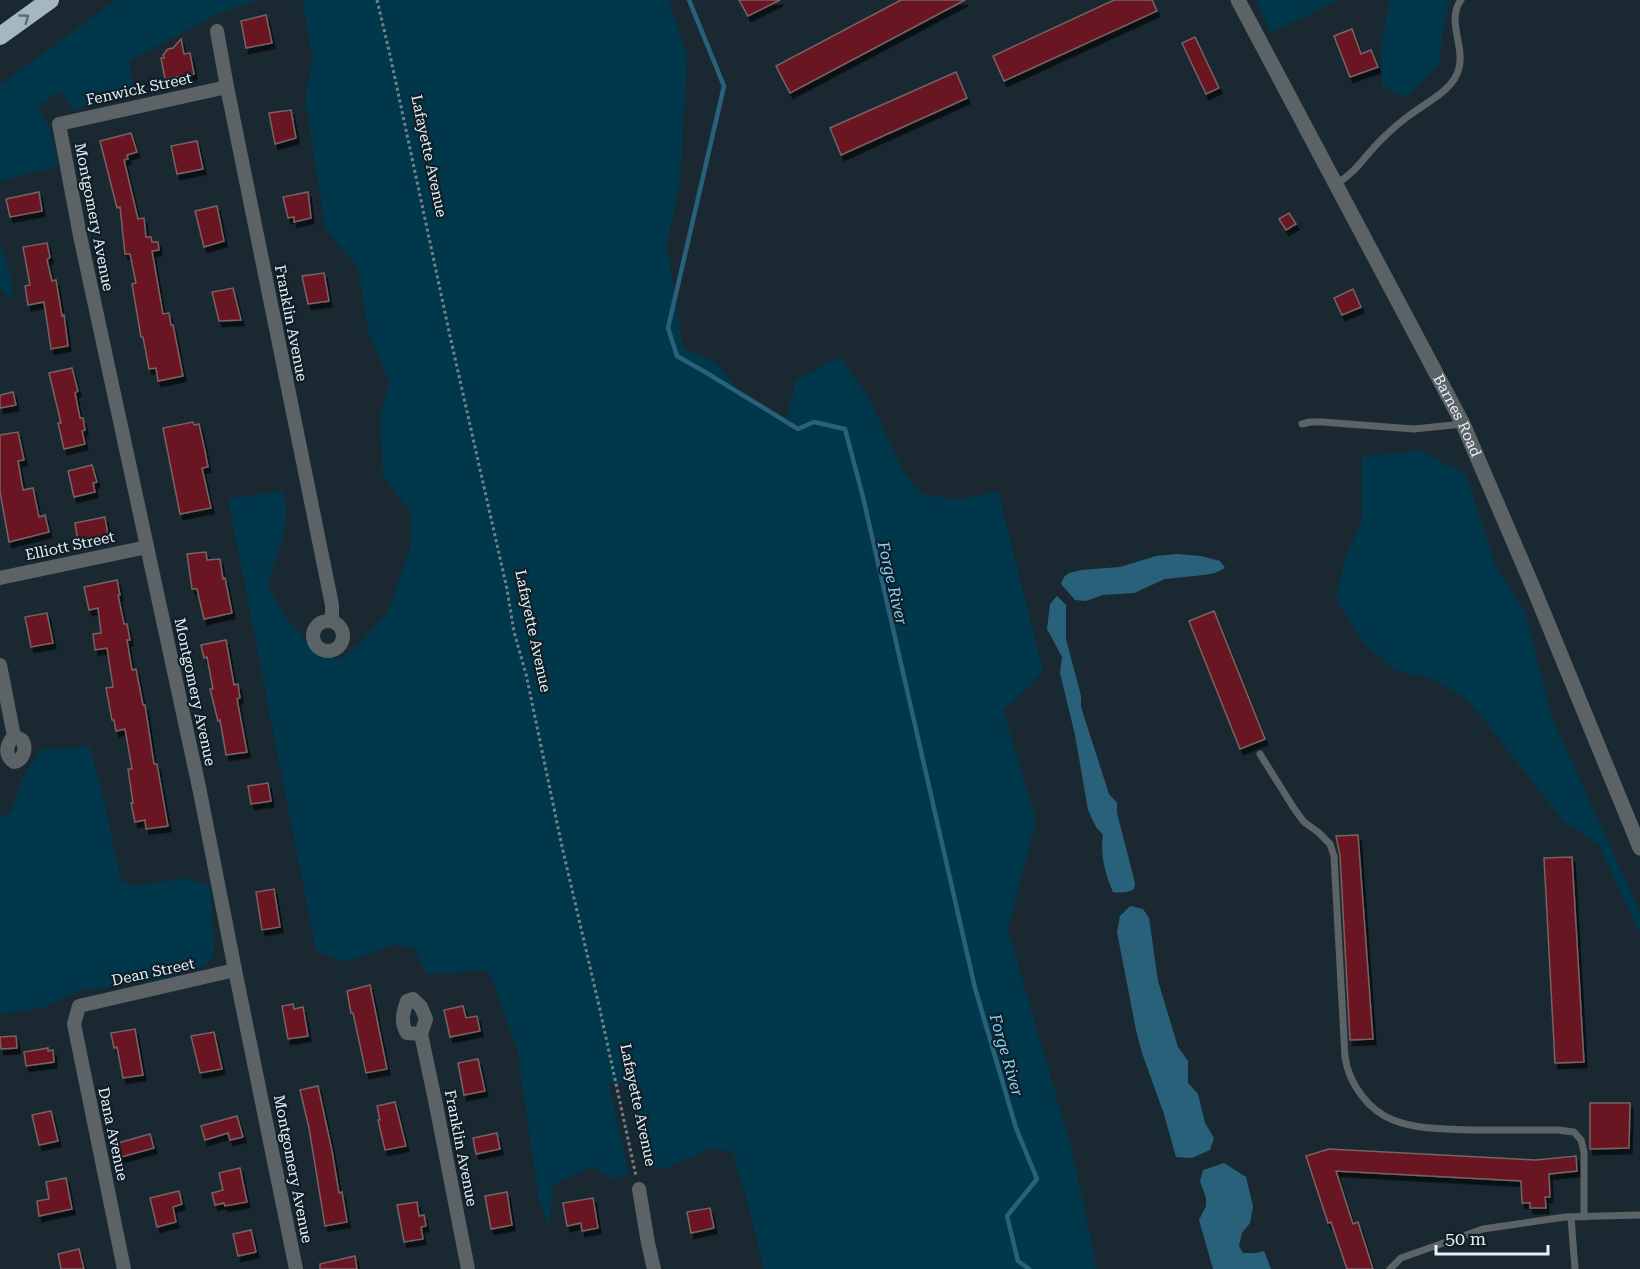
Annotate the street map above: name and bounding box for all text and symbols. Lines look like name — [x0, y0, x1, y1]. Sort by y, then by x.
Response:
one-way arrow — [18, 14, 29, 25]
street label: Fenwick Street — [84, 69, 194, 109]
street label: Lafayette Avenue — [407, 93, 451, 219]
street label: Montgomery Avenue — [71, 141, 117, 293]
street label: Franklin Avenue — [271, 263, 311, 383]
street label: Barnes Road — [1429, 371, 1485, 460]
street label: Elliott Street — [24, 528, 117, 564]
water label: Forge River — [873, 539, 911, 627]
street label: Lafayette Avenue — [511, 568, 555, 694]
street label: Montgomery Avenue — [171, 616, 219, 768]
street label: Dean Street — [110, 954, 197, 990]
water label: Forge River — [985, 1011, 1027, 1099]
street label: Lafayette Avenue — [616, 1042, 660, 1168]
street label: Dana Avenue — [94, 1086, 132, 1182]
street label: Franklin Avenue — [441, 1088, 481, 1208]
street label: Montgomery Avenue — [270, 1093, 316, 1245]
scale bar — [1436, 1218, 1548, 1256]
text: 50 m — [1445, 1228, 1486, 1249]

